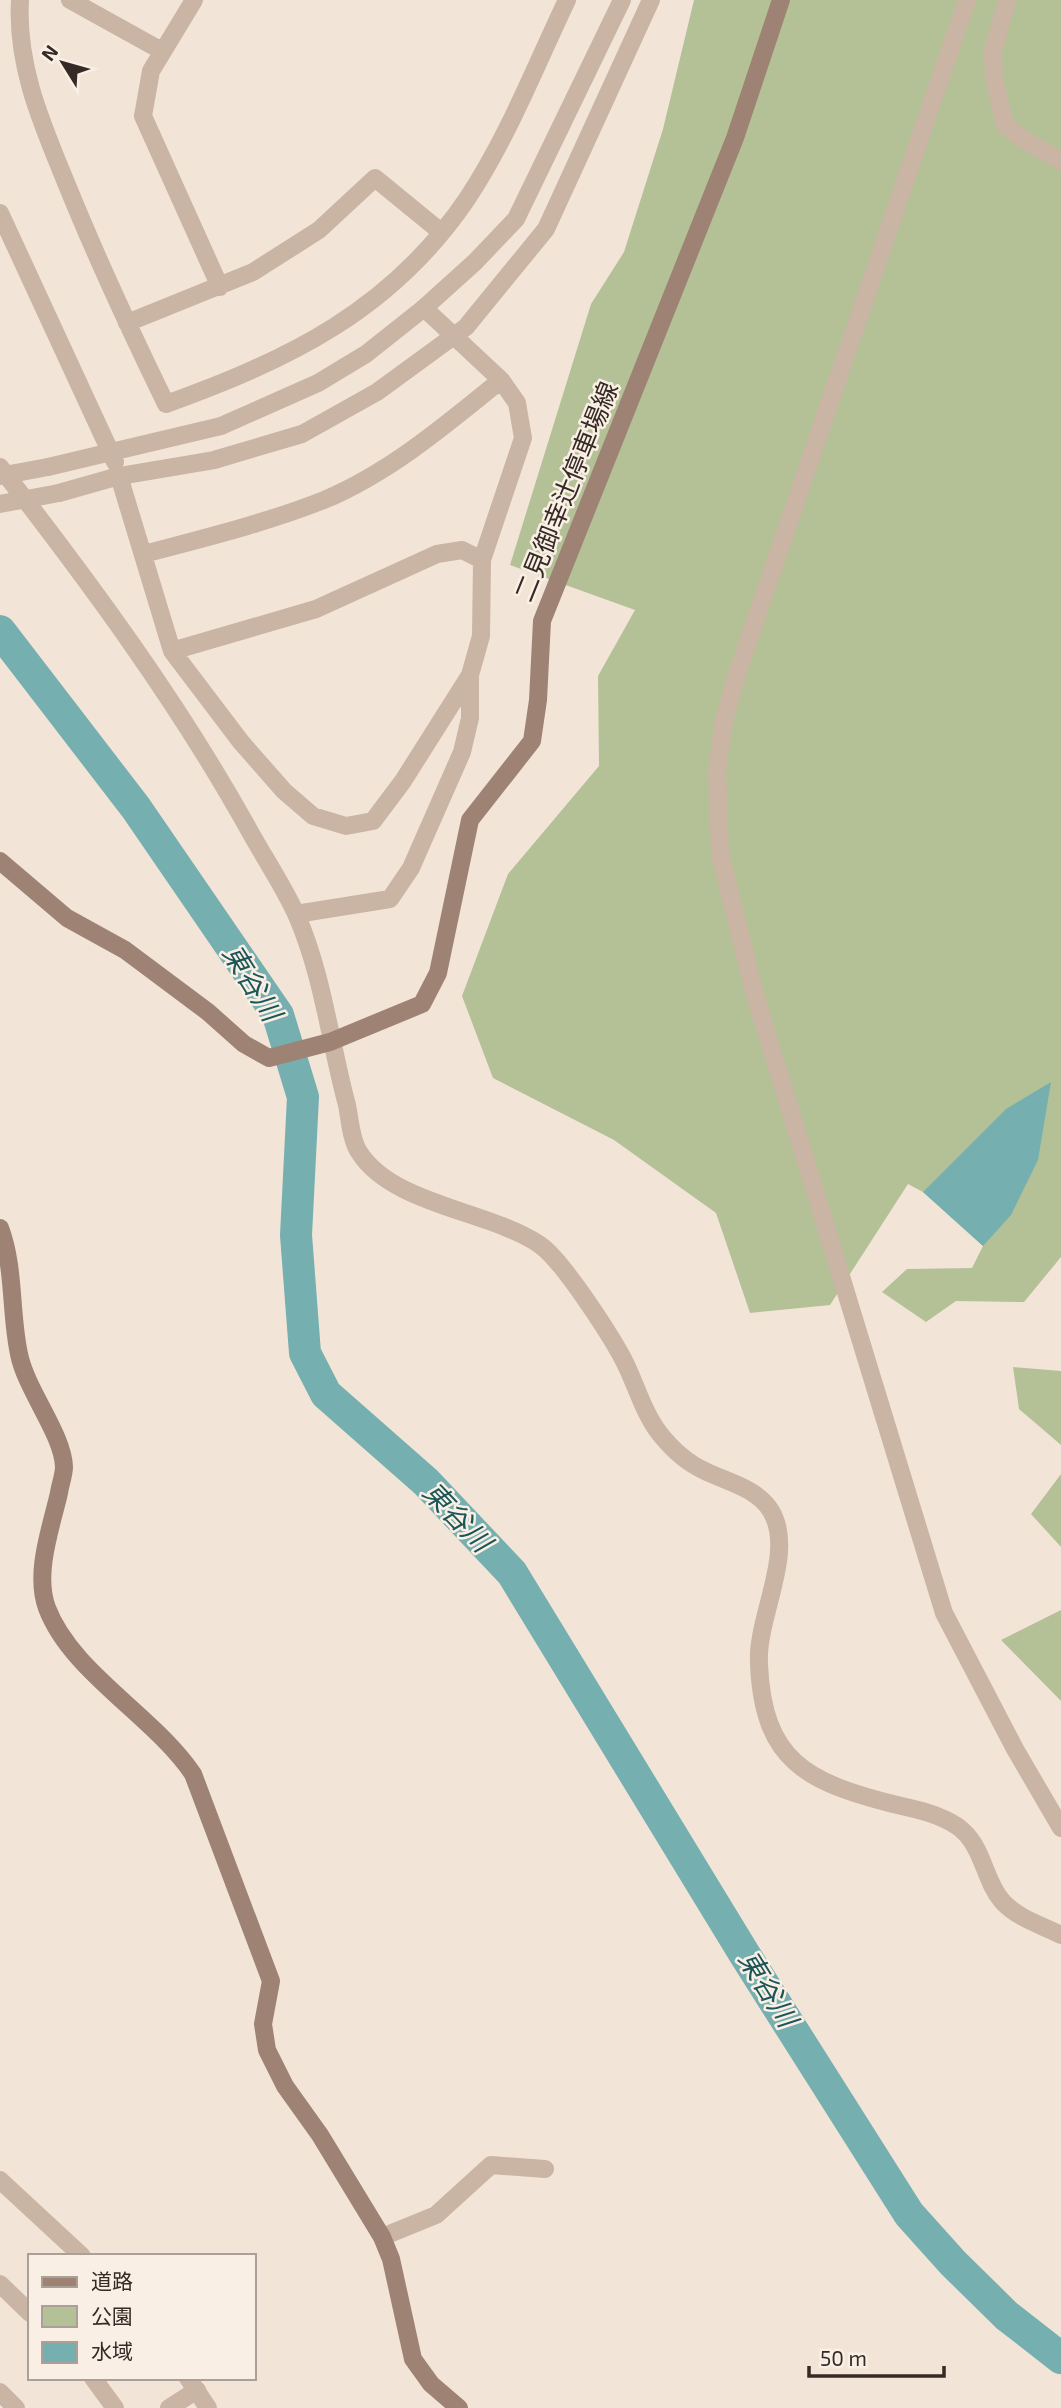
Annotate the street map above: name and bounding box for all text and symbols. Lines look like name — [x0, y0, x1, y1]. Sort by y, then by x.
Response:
north arrow — [28, 28, 98, 98]
text: N — [36, 40, 62, 65]
street label: 二見御幸辻停車場線 — [507, 377, 623, 605]
water label: 東谷川 — [216, 937, 291, 1029]
water label: 東谷川 — [417, 1474, 501, 1560]
water label: 東谷川 — [732, 1943, 807, 2035]
legend — [28, 2254, 256, 2380]
text: 道路 — [91, 2268, 133, 2293]
text: 公園 — [91, 2303, 133, 2328]
scale bar — [809, 2334, 944, 2378]
text: 水域 — [91, 2338, 133, 2363]
text: 50 m — [820, 2345, 867, 2370]

